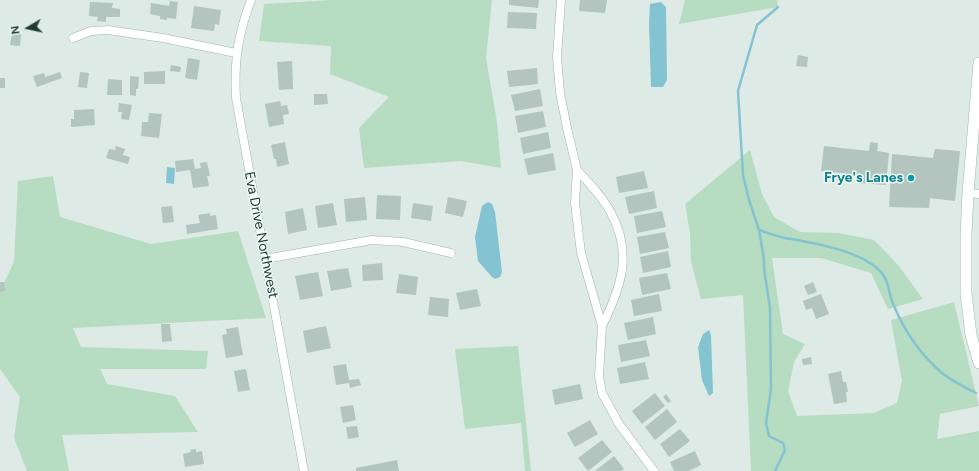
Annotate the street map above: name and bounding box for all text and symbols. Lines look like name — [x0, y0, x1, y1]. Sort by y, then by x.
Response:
north arrow — [8, 8, 48, 48]
text: N — [9, 25, 23, 35]
street label: Eva Drive Northwest — [240, 170, 282, 300]
place label: Frye's Lanes — [824, 170, 903, 186]
marker: Frye's Lanes — [906, 173, 916, 183]

